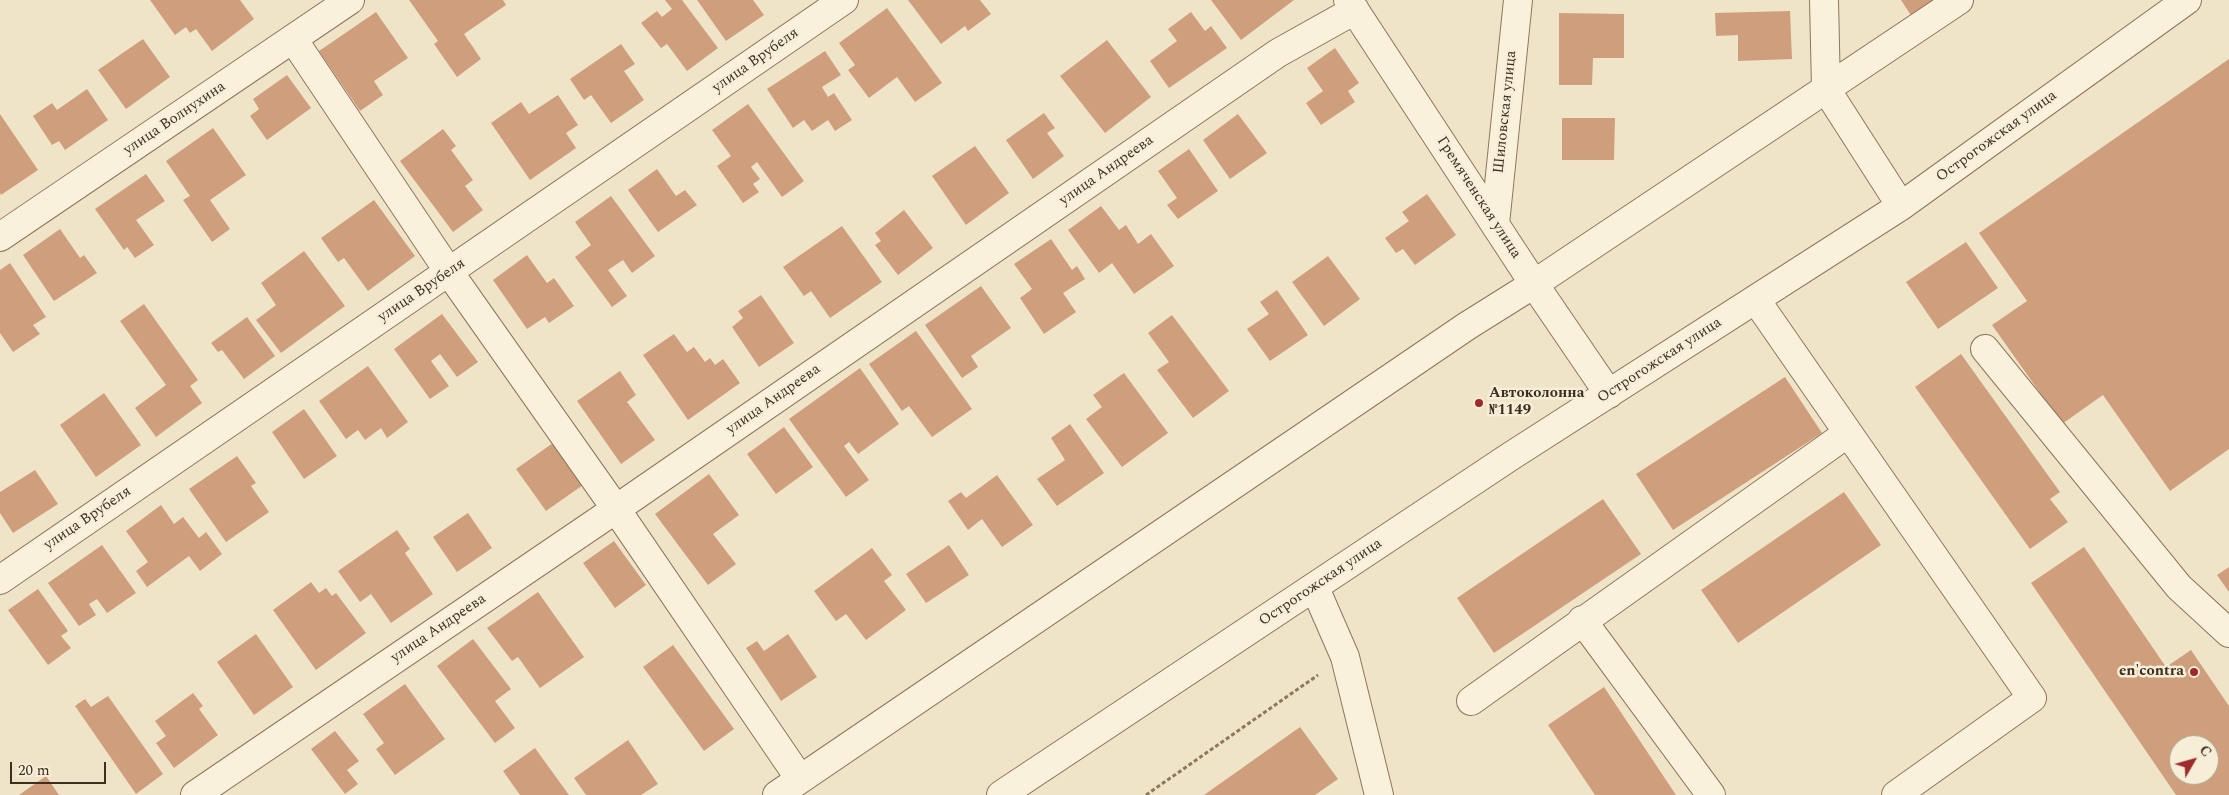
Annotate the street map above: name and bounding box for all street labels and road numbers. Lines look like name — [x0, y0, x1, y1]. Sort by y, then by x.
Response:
street label: улица Врубеля — [709, 25, 803, 97]
street label: Шиловская улица — [1491, 50, 1521, 174]
street label: улица Волнухина — [121, 78, 229, 160]
street label: Острогожская улица — [1933, 87, 2061, 187]
street label: улица Андреева — [1056, 132, 1158, 210]
street label: Гремяченская улица — [1432, 134, 1524, 262]
street label: улица Врубеля — [375, 255, 469, 327]
street label: Острогожская улица — [1595, 314, 1725, 408]
street label: улица Андреева — [723, 361, 825, 439]
street label: улица Врубеля — [41, 483, 135, 555]
street label: Острогожская улица — [1256, 535, 1386, 631]
street label: улица Андреева — [388, 591, 490, 667]

